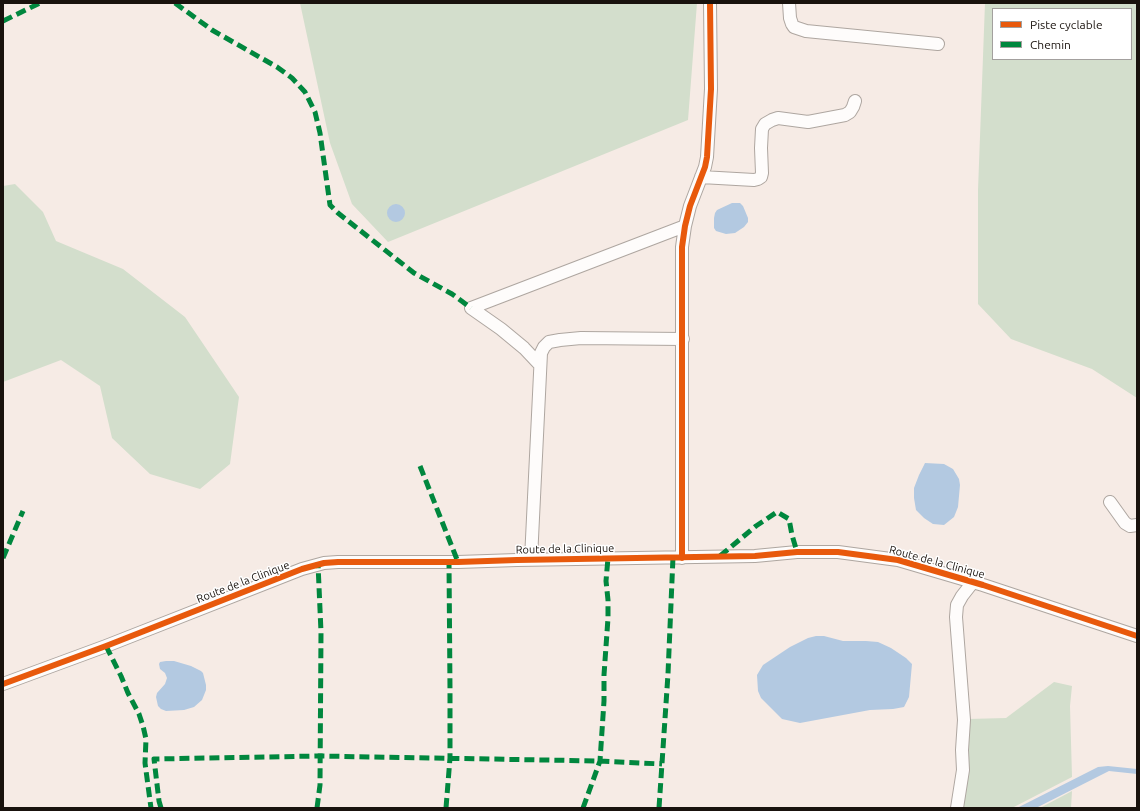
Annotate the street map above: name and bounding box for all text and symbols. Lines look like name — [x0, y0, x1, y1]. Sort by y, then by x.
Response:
legend — [992, 8, 1132, 60]
text: Piste cyclable — [1030, 18, 1103, 31]
text: Chemin — [1030, 38, 1071, 51]
street label: Route de la Clinique — [516, 542, 614, 556]
street label: Route de la Clinique — [888, 543, 986, 581]
street label: Route de la Clinique — [195, 558, 291, 606]

